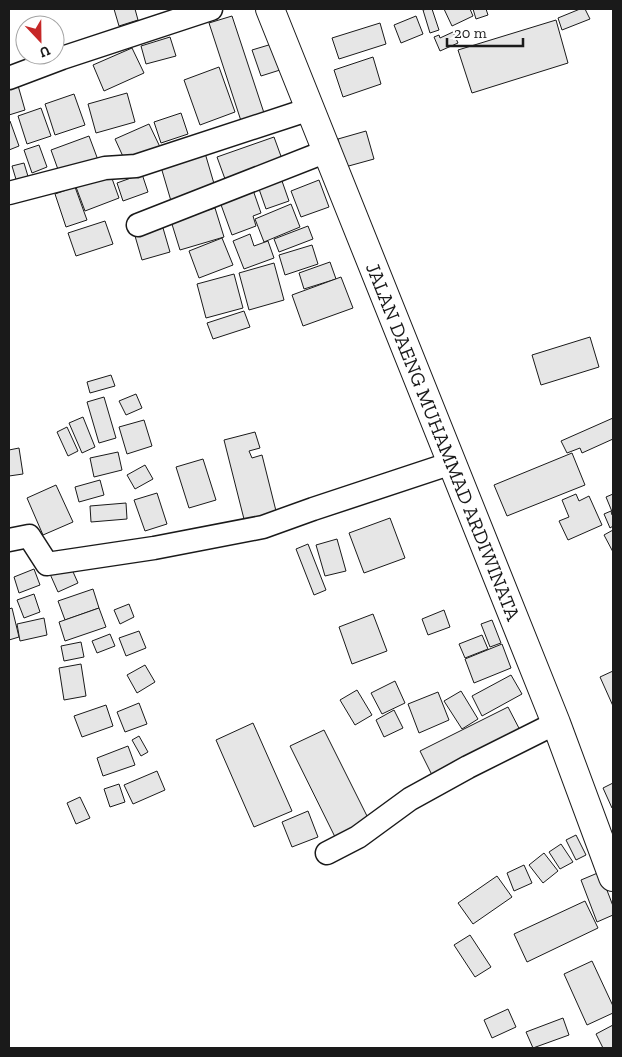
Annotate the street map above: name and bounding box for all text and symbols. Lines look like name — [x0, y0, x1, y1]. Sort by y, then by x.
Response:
north arrow — [15, 15, 65, 65]
scale bar — [447, 15, 523, 47]
text: 20 m — [454, 24, 487, 42]
text: U — [37, 42, 53, 61]
street label: JALAN DAENG MUHAMMAD ARDIWINATA — [361, 259, 526, 625]

